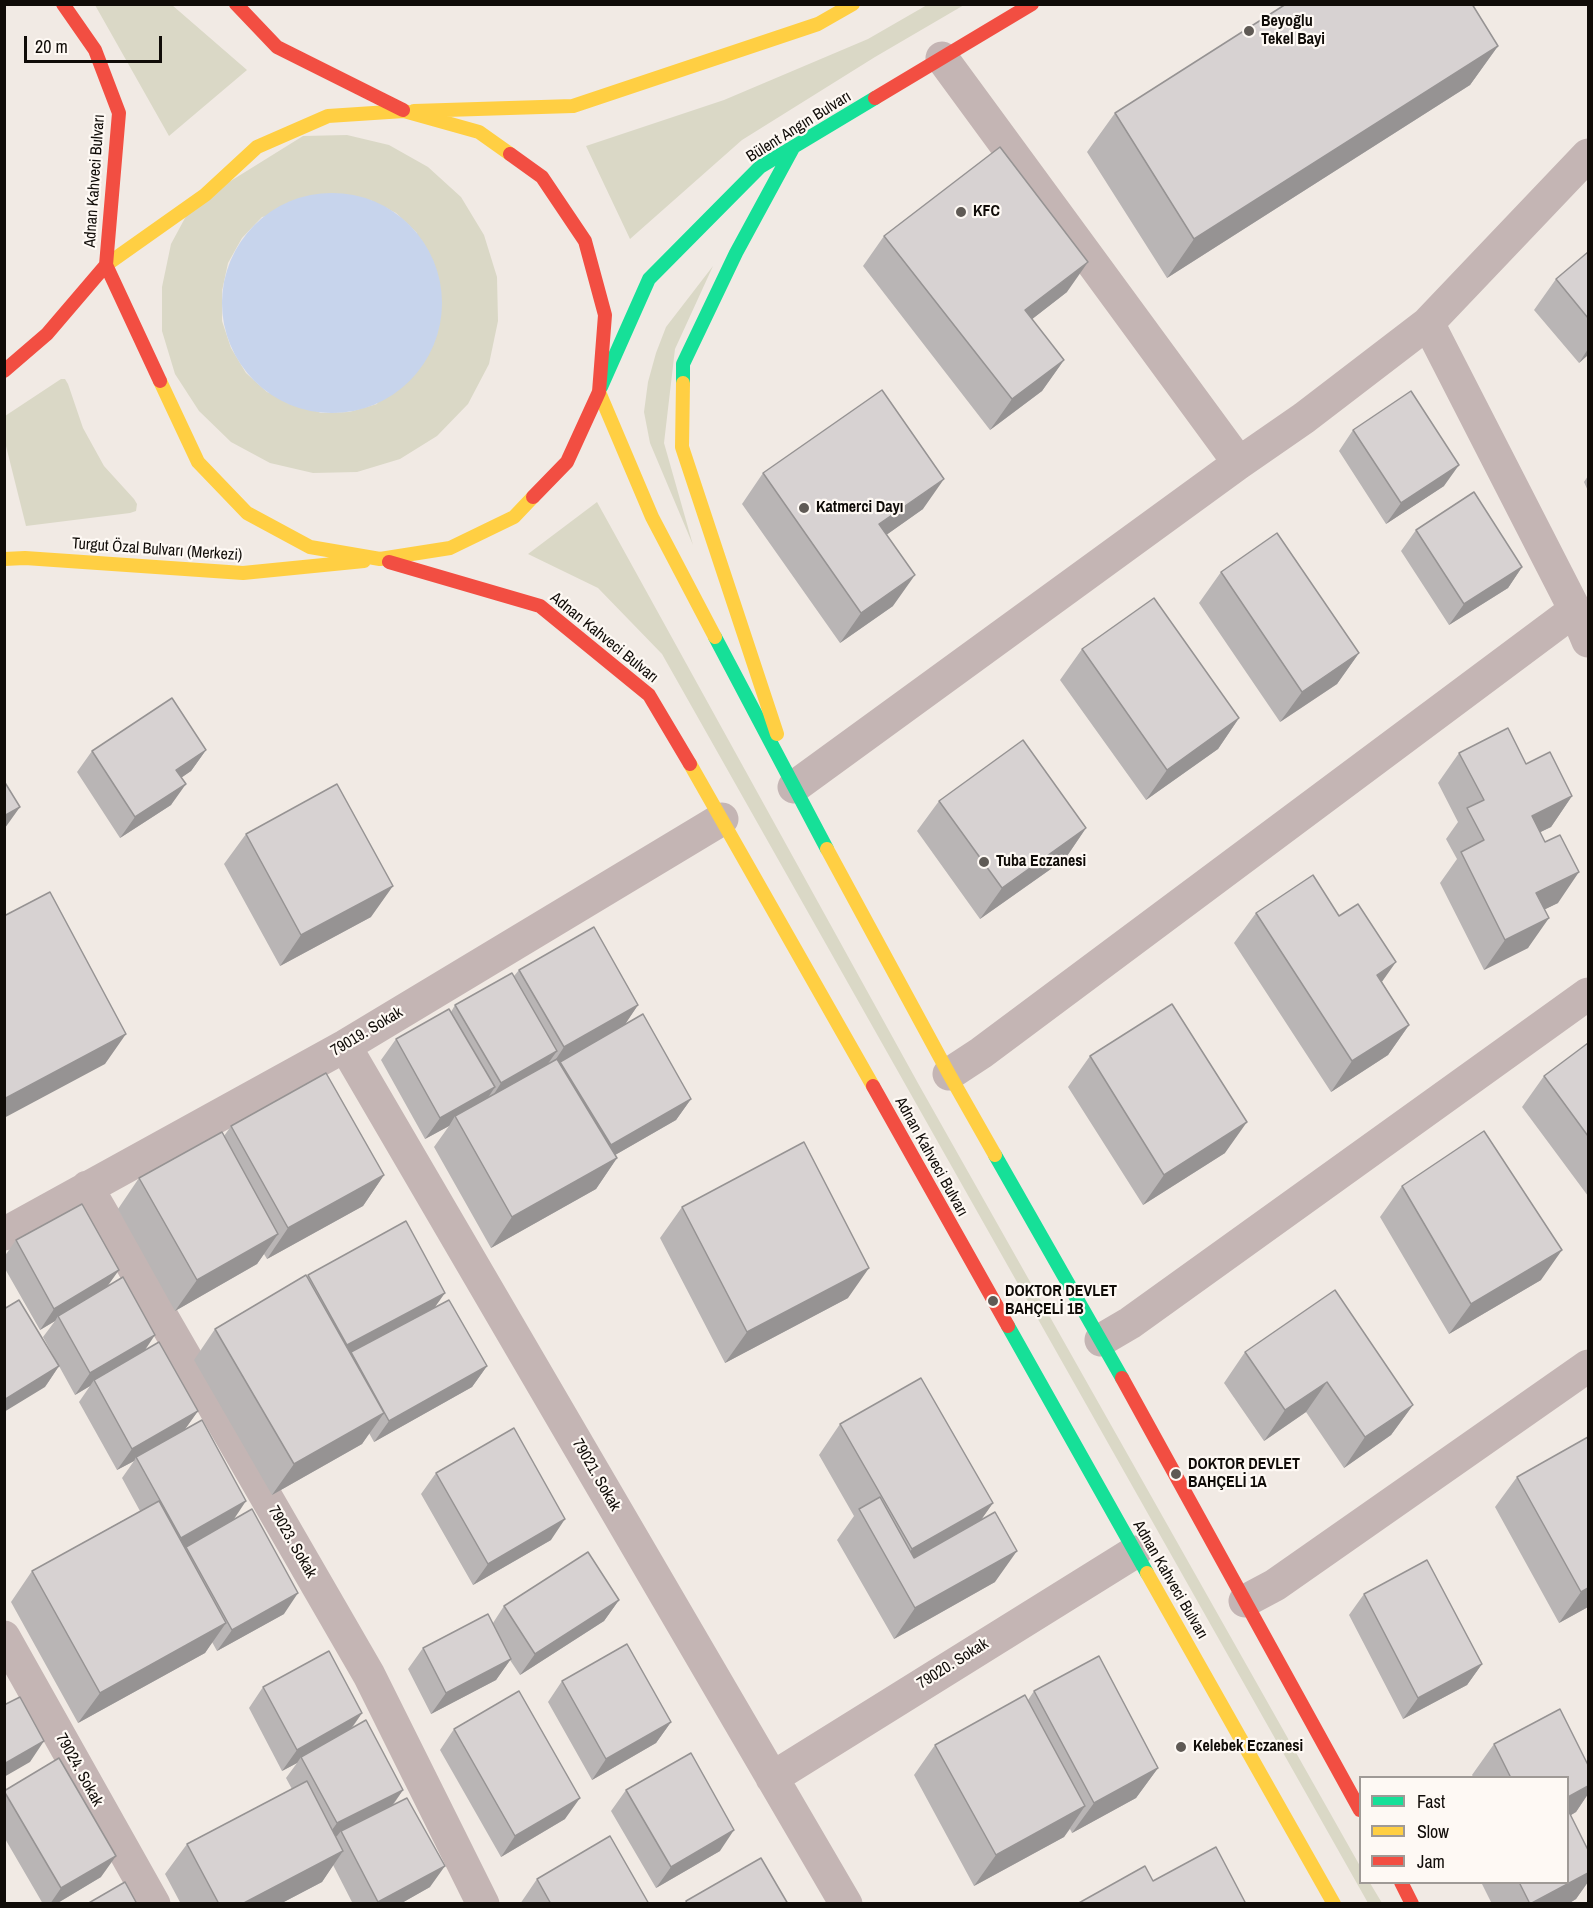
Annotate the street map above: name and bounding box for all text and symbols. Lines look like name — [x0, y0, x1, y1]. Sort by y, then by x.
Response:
place label: Beyoğlu Tekel Bayi — [1261, 12, 1325, 50]
scale bar — [27, 24, 165, 62]
marker: Beyoğlu Tekel Bayi — [1242, 24, 1256, 38]
text: 20 m — [35, 34, 68, 59]
street label: Bülent Angın Bulvarı — [743, 87, 855, 167]
street label: Adnan Kahveci Bulvarı — [81, 114, 109, 248]
place label: KFC — [973, 202, 1000, 222]
marker: KFC — [954, 205, 968, 219]
place label: Katmerci Dayı — [816, 498, 904, 518]
marker: Katmerci Dayı — [797, 501, 811, 515]
street label: Turgut Özal Bulvarı (Merkezi) — [71, 534, 243, 566]
street label: Adnan Kahveci Bulvarı — [546, 589, 662, 687]
place label: Tuba Eczanesi — [996, 852, 1086, 872]
marker: Tuba Eczanesi — [977, 855, 991, 869]
street label: 79019. Sokak — [328, 1003, 406, 1061]
street label: Adnan Kahveci Bulvarı — [890, 1094, 972, 1220]
place label: DOKTOR DEVLET BAHÇELİ 1B — [1005, 1282, 1117, 1320]
marker: DOKTOR DEVLET BAHÇELİ 1B — [986, 1294, 1000, 1308]
street label: 79021. Sokak — [568, 1435, 624, 1515]
place label: DOKTOR DEVLET BAHÇELİ 1A — [1188, 1455, 1300, 1493]
marker: DOKTOR DEVLET BAHÇELİ 1A — [1169, 1467, 1183, 1481]
street label: 79023. Sokak — [264, 1502, 320, 1582]
street label: Adnan Kahveci Bulvarı — [1128, 1517, 1212, 1643]
street label: 79020. Sokak — [914, 1635, 992, 1693]
street label: 79024. Sokak — [51, 1730, 107, 1810]
place label: Kelebek Eczanesi — [1193, 1737, 1303, 1757]
marker: Kelebek Eczanesi — [1174, 1740, 1188, 1754]
legend — [1359, 1776, 1569, 1884]
text: Fast — [1417, 1789, 1445, 1814]
text: Slow — [1417, 1819, 1449, 1844]
text: Jam — [1417, 1849, 1445, 1874]

